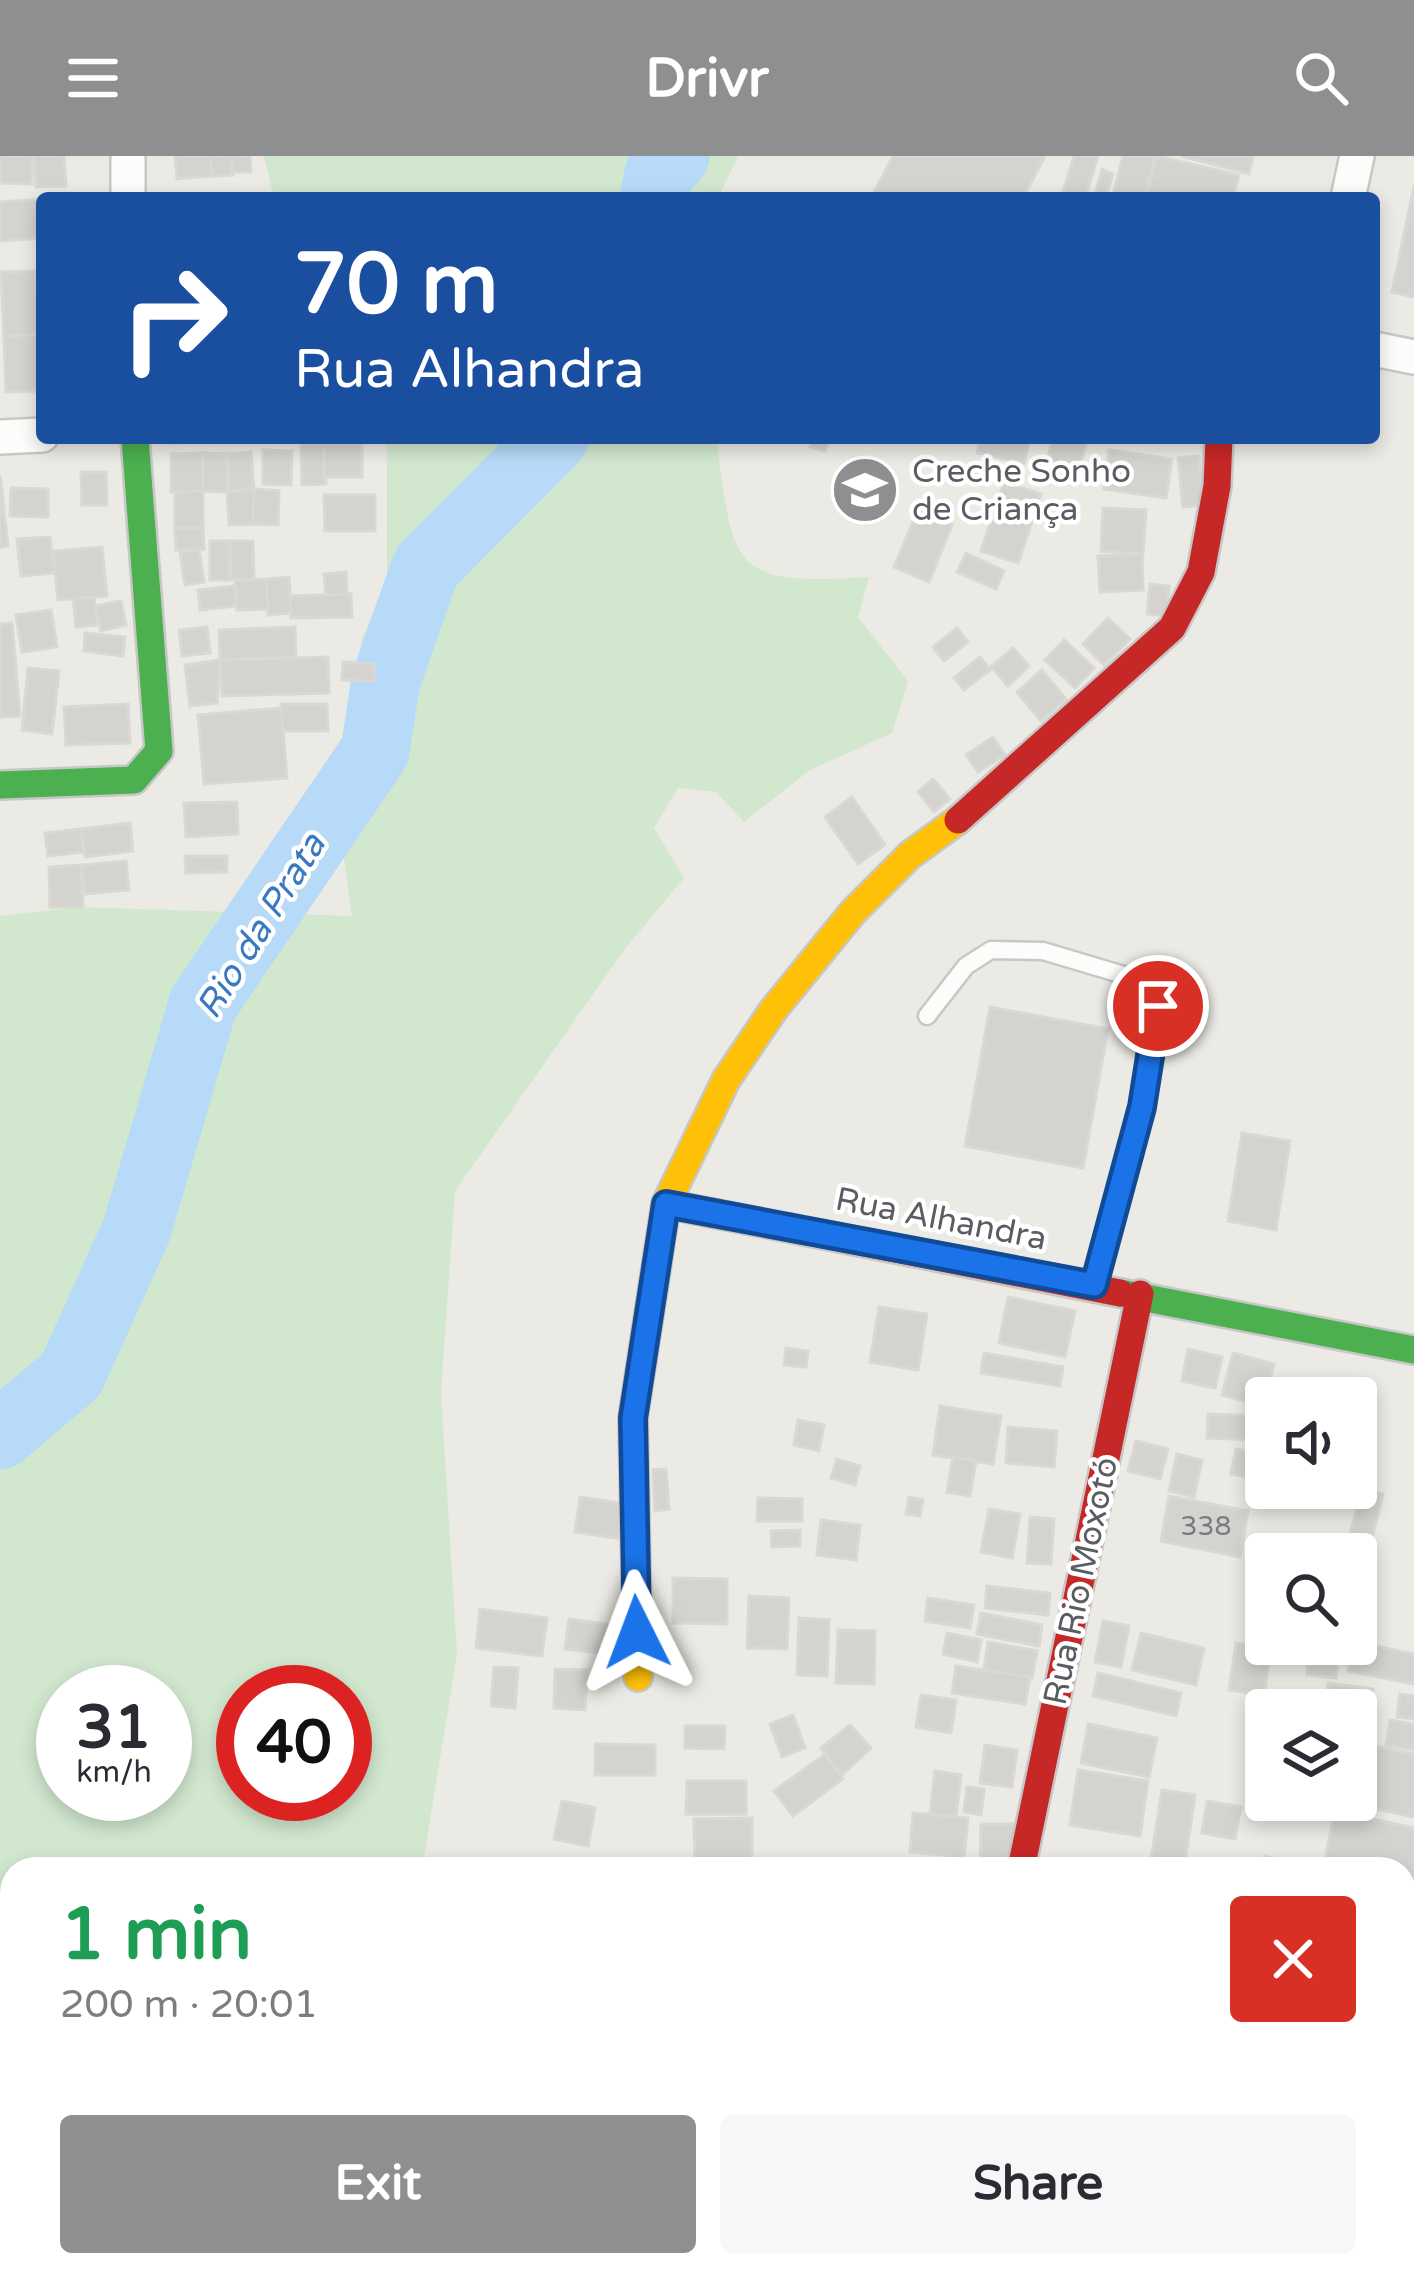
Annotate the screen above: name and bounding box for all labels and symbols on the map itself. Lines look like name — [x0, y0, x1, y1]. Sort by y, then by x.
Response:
place label: Creche Sonho de Criança — [912, 452, 1131, 529]
school or university icon: Creche Sonho de Criança — [830, 455, 900, 525]
water label: Rio da Prata — [187, 825, 335, 1026]
pin — [1107, 955, 1209, 1057]
street label: Rua Alhandra — [832, 1179, 1050, 1259]
street label: Rua Rio Moxotó — [1036, 1454, 1126, 1708]
house number: 338 — [1181, 1510, 1231, 1543]
position arrow — [574, 1569, 700, 1695]
speed limit sign: 40 — [216, 1665, 372, 1821]

